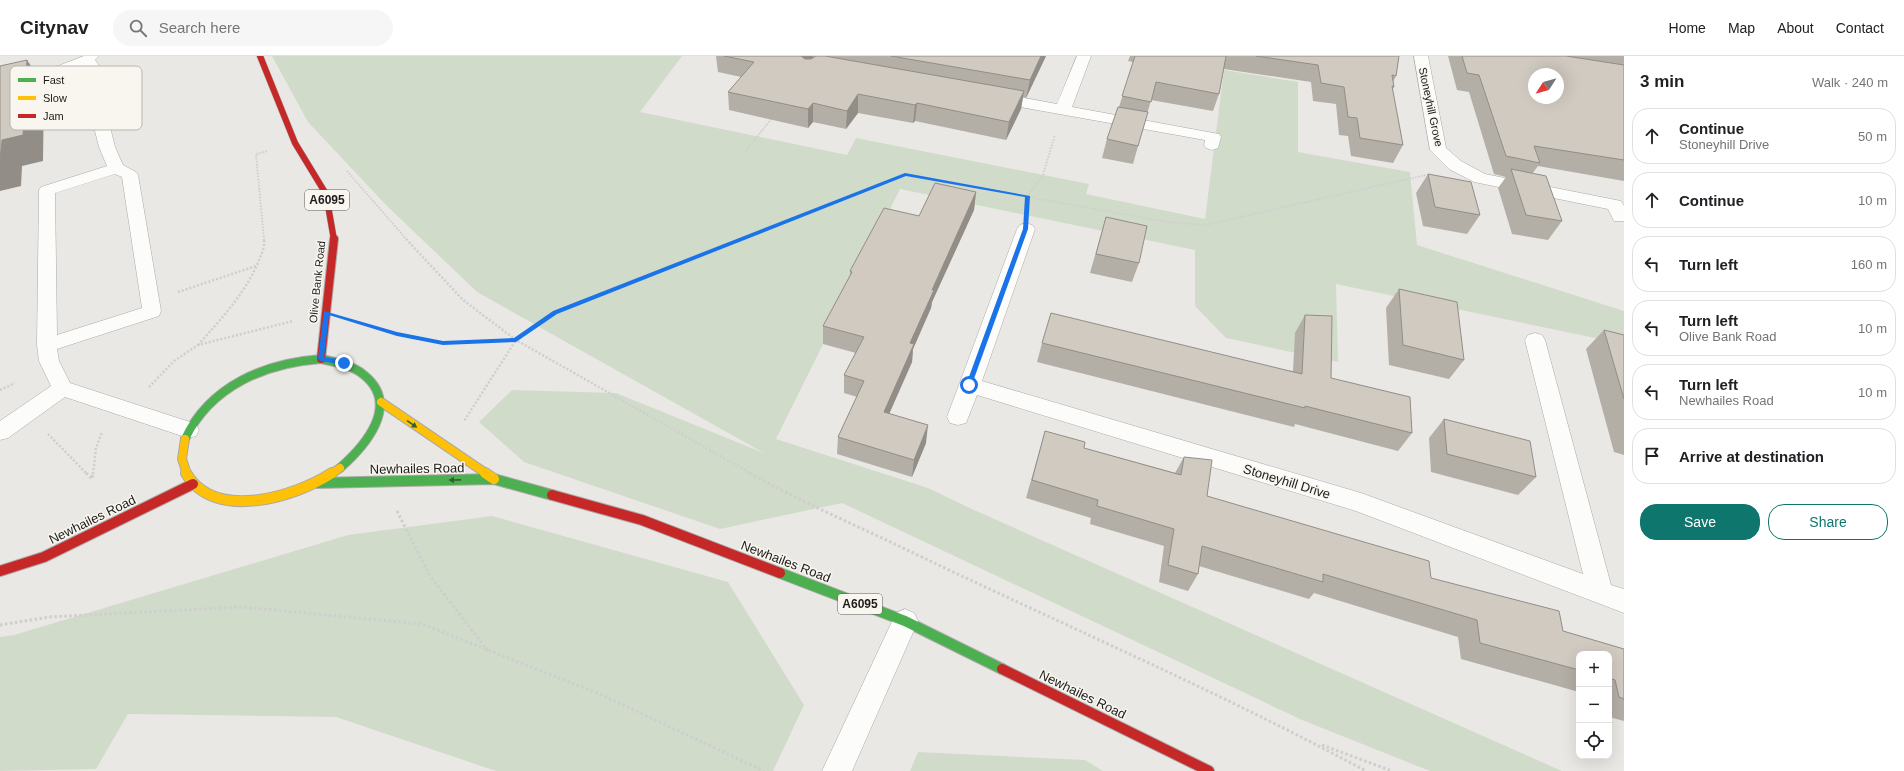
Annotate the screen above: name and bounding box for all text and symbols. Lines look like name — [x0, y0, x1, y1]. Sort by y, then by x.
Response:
search box — [113, 10, 393, 46]
text: Citynav — [20, 17, 89, 38]
icon: search — [127, 17, 149, 39]
text: Search here — [159, 19, 240, 36]
text: Home — [1669, 20, 1706, 36]
text: Map — [1728, 20, 1755, 36]
text: About — [1777, 20, 1814, 36]
text: Contact — [1836, 20, 1884, 36]
legend — [10, 66, 142, 130]
street label: Stoneyhill Grove — [1417, 66, 1445, 148]
north arrow — [1528, 68, 1564, 104]
text: 3 min — [1640, 72, 1684, 91]
text: Fast — [43, 74, 64, 86]
text: Walk · 240 m — [1812, 75, 1888, 90]
text: Slow — [43, 92, 67, 104]
text: Jam — [43, 110, 64, 122]
text: Continue — [1679, 120, 1744, 137]
icon: ahead — [1641, 125, 1663, 147]
text: 50 m — [1858, 129, 1887, 144]
text: Stoneyhill Drive — [1679, 137, 1769, 152]
icon: ahead — [1641, 189, 1663, 211]
road number: A6095 — [305, 190, 349, 210]
text: Continue — [1679, 192, 1744, 209]
text: 10 m — [1858, 193, 1887, 208]
street label: Olive Bank Road — [307, 240, 327, 324]
icon: left — [1641, 253, 1663, 275]
text: Turn left — [1679, 256, 1738, 273]
text: 160 m — [1851, 257, 1887, 272]
text: Turn left — [1679, 312, 1738, 329]
icon: left — [1641, 317, 1663, 339]
text: 10 m — [1858, 321, 1887, 336]
text: Olive Bank Road — [1679, 329, 1777, 344]
route end — [335, 354, 353, 372]
route start — [960, 376, 978, 394]
text: Turn left — [1679, 376, 1738, 393]
icon: left — [1641, 381, 1663, 403]
text: 10 m — [1858, 385, 1887, 400]
text: Newhailes Road — [1679, 393, 1774, 408]
one-way arrow — [407, 420, 418, 428]
icon: arrive — [1641, 445, 1663, 467]
text: Arrive at destination — [1679, 448, 1824, 465]
street label: Newhailes Road — [370, 460, 464, 477]
street label: Stoneyhill Drive — [1241, 461, 1332, 502]
one-way arrow — [448, 477, 461, 483]
street label: Newhailes Road — [46, 492, 138, 547]
button: Save — [1640, 504, 1760, 540]
button: Share — [1768, 504, 1888, 540]
street label: Newhailes Road — [739, 538, 833, 585]
road number: A6095 — [838, 594, 882, 614]
map controls — [1576, 651, 1612, 759]
button: + — [1576, 651, 1612, 687]
street label: Newhailes Road — [1037, 667, 1129, 722]
button: − — [1576, 687, 1612, 723]
button: locate — [1576, 723, 1612, 759]

